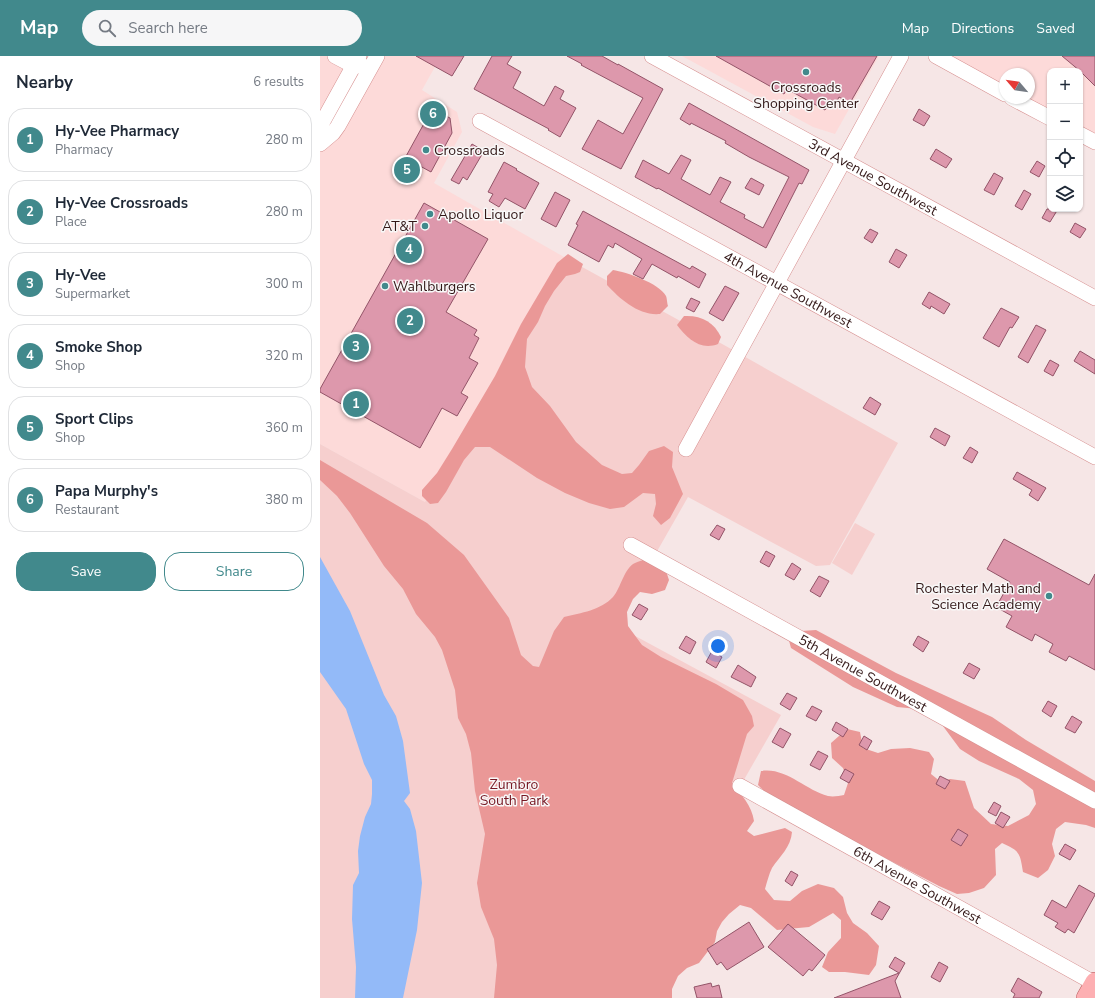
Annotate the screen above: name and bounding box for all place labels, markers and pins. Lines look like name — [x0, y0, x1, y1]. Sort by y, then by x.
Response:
marker: Crossroads Shopping Center — [801, 67, 811, 77]
place label: Crossroads Shopping Center — [753, 78, 859, 113]
pin: 6 — [420, 99, 446, 129]
place label: Crossroads — [434, 141, 505, 160]
marker: Crossroads — [421, 145, 431, 155]
pin: 5 — [394, 155, 420, 185]
place label: Apollo Liquor — [438, 205, 523, 224]
marker: Apollo Liquor — [425, 209, 435, 219]
place label: AT&T — [382, 217, 418, 236]
marker: AT&T — [420, 221, 430, 231]
pin: 4 — [396, 235, 422, 265]
place label: Wahlburgers — [393, 277, 476, 296]
marker: Wahlburgers — [380, 281, 390, 291]
pin: 2 — [397, 306, 423, 336]
pin: 3 — [343, 332, 369, 362]
pin: 1 — [343, 389, 369, 419]
place label: Rochester Math and Science Academy — [915, 579, 1042, 614]
marker: Rochester Math and Science Academy — [1044, 591, 1054, 601]

